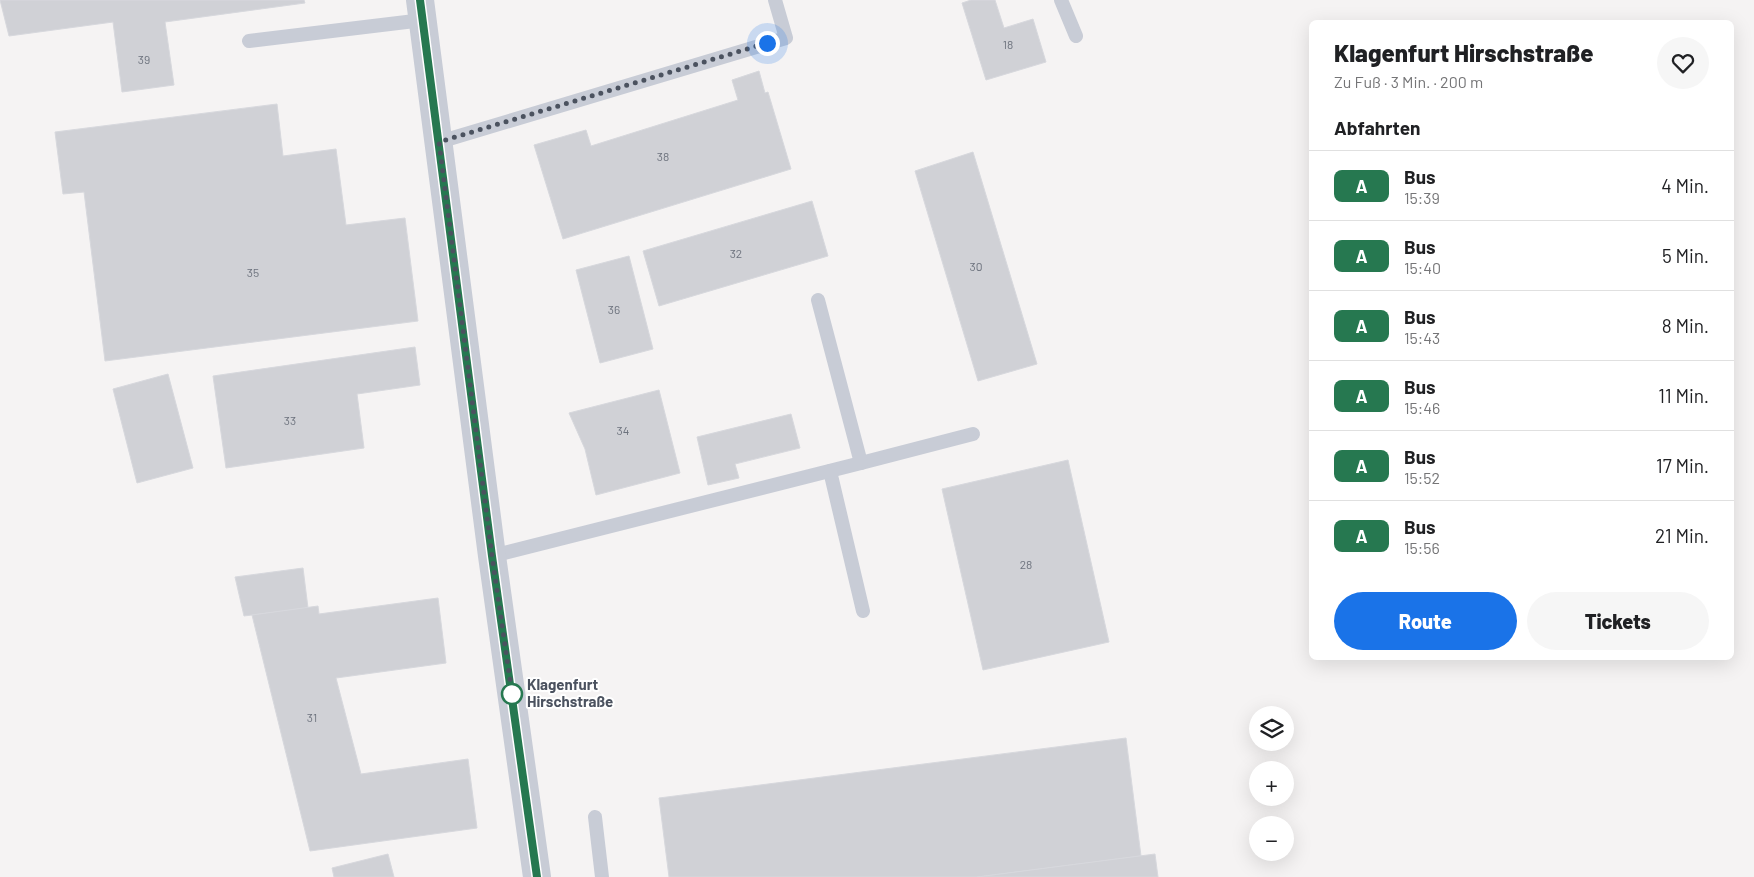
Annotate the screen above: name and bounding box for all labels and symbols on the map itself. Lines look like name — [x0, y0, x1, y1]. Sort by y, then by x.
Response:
your location — [755, 31, 780, 56]
house number: 18 — [1003, 37, 1013, 51]
house number: 39 — [138, 52, 150, 66]
house number: 38 — [657, 149, 669, 163]
house number: 32 — [730, 246, 742, 260]
house number: 30 — [970, 259, 982, 273]
house number: 35 — [247, 265, 259, 279]
house number: 36 — [608, 302, 620, 316]
house number: 33 — [284, 413, 296, 427]
house number: 34 — [617, 423, 629, 437]
house number: 28 — [1020, 557, 1032, 571]
place label: Klagenfurt Hirschstraße — [527, 675, 613, 710]
marker: Klagenfurt Hirschstraße — [501, 683, 523, 705]
house number: 31 — [307, 710, 317, 724]

